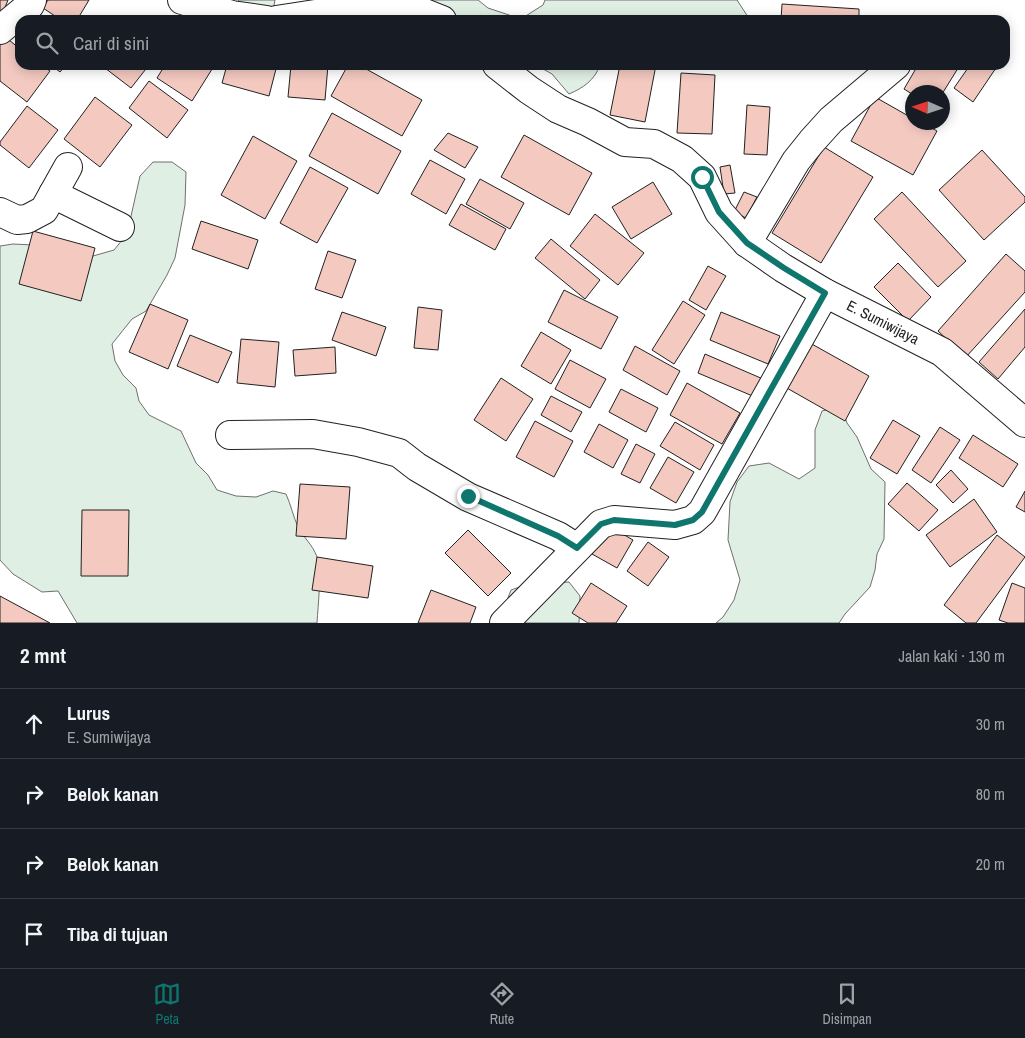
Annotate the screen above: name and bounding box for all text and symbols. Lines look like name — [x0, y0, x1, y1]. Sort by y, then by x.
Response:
search box — [15, 15, 1010, 70]
icon: search — [33, 29, 61, 57]
text: Cari di sini — [73, 30, 149, 56]
north arrow — [905, 85, 950, 130]
route start — [691, 166, 714, 189]
street label: E. Sumiwijaya — [843, 295, 923, 349]
route end — [457, 485, 480, 508]
text: 2 mnt — [20, 641, 66, 670]
text: Jalan kaki · 130 m — [899, 645, 1005, 667]
text: Lurus — [67, 700, 110, 726]
icon: ahead — [20, 710, 48, 738]
text: 30 m — [976, 713, 1005, 735]
text: E. Sumiwijaya — [67, 726, 151, 748]
icon: right — [20, 780, 48, 808]
text: Belok kanan — [67, 781, 159, 807]
text: 80 m — [976, 783, 1005, 805]
icon: right — [20, 850, 48, 878]
text: Belok kanan — [67, 851, 159, 877]
text: 20 m — [976, 853, 1005, 875]
icon: arrive — [20, 920, 48, 948]
text: Tiba di tujuan — [67, 921, 168, 947]
tab: Peta — [153, 980, 181, 1028]
tab: Rute — [488, 980, 516, 1028]
tab: Disimpan — [823, 980, 872, 1028]

